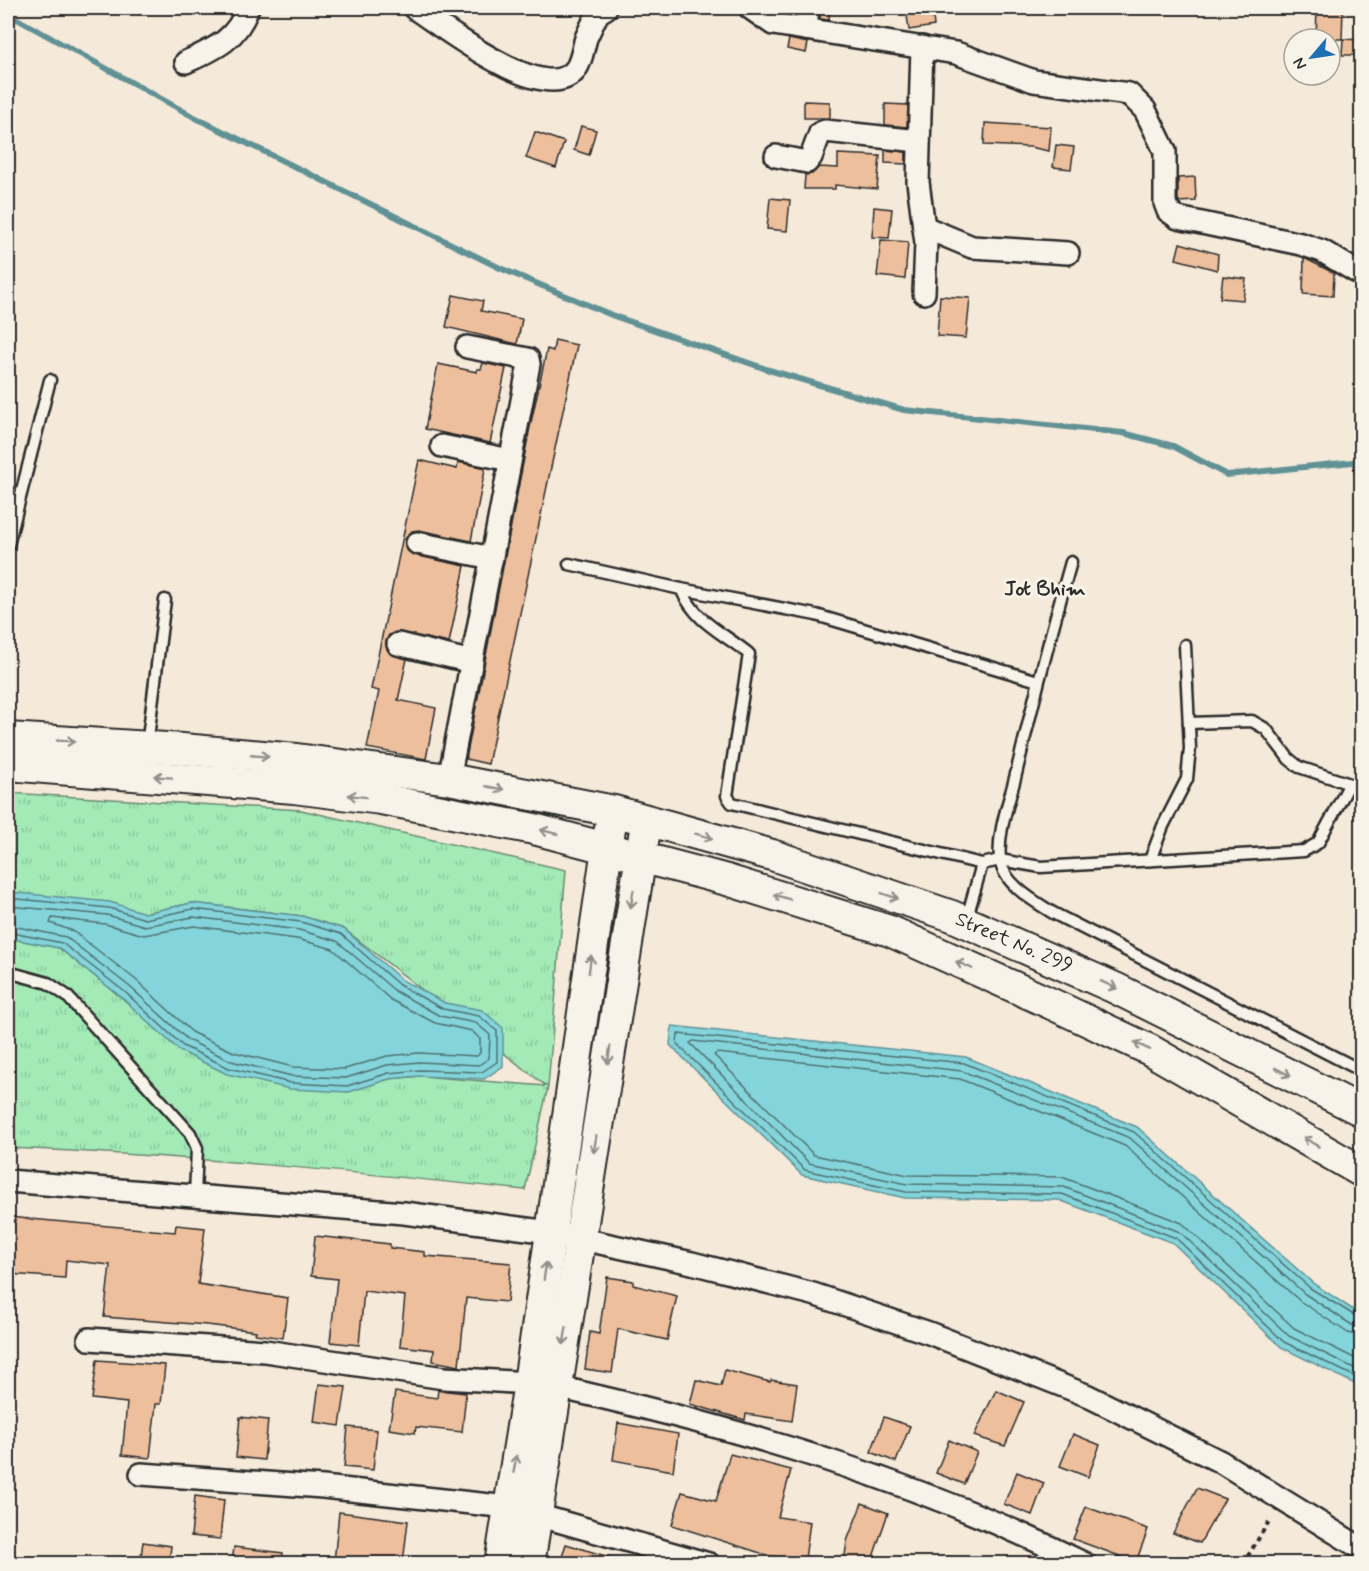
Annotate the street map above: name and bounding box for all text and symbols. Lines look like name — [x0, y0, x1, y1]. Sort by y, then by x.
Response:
north arrow — [1282, 27, 1342, 87]
text: N — [1288, 54, 1312, 73]
district label: Jot Bhim — [1004, 575, 1086, 603]
one-way arrow — [55, 736, 75, 747]
one-way arrow — [250, 751, 270, 762]
one-way arrow — [154, 771, 174, 782]
one-way arrow — [485, 783, 504, 794]
one-way arrow — [348, 791, 368, 802]
one-way arrow — [540, 826, 559, 838]
one-way arrow — [694, 831, 713, 843]
one-way arrow — [627, 889, 638, 908]
one-way arrow — [773, 891, 792, 902]
one-way arrow — [880, 891, 898, 902]
street label: Street No. 299 — [951, 906, 1077, 980]
one-way arrow — [585, 954, 596, 974]
one-way arrow — [956, 958, 974, 970]
one-way arrow — [1099, 980, 1117, 992]
one-way arrow — [1133, 1039, 1151, 1051]
one-way arrow — [603, 1044, 614, 1064]
one-way arrow — [1274, 1066, 1292, 1078]
one-way arrow — [589, 1133, 600, 1153]
one-way arrow — [1303, 1136, 1320, 1148]
one-way arrow — [539, 1262, 550, 1282]
one-way arrow — [559, 1326, 570, 1346]
one-way arrow — [510, 1455, 521, 1475]

